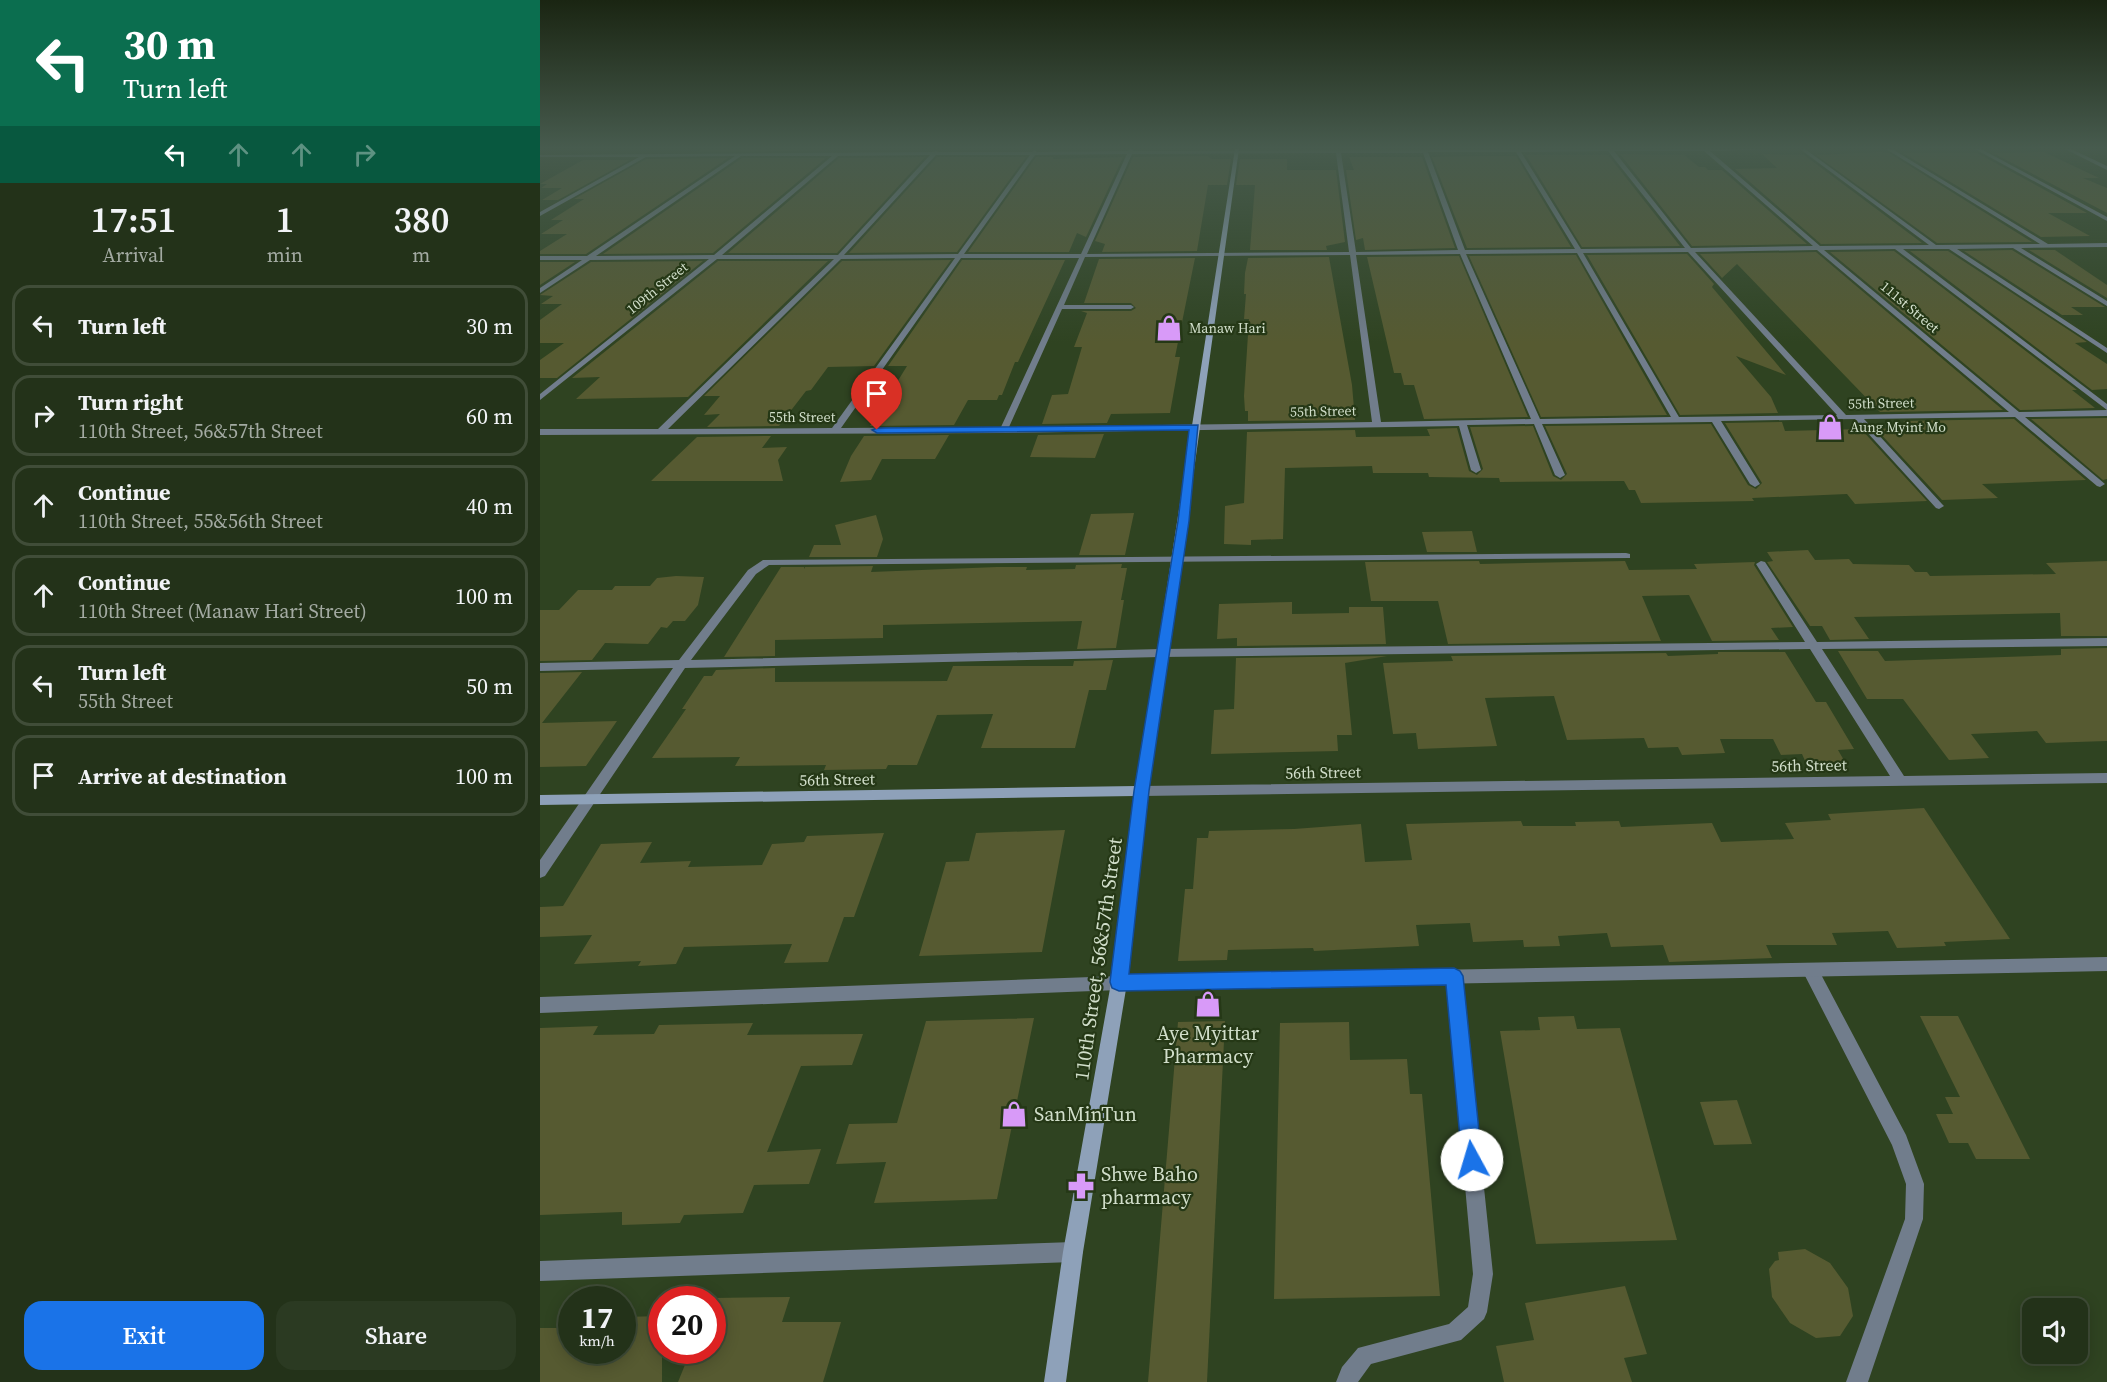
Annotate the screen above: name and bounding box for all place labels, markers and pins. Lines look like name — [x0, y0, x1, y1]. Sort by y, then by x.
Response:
shop icon: Manaw Hari — [1154, 313, 1184, 343]
place label: Manaw Hari — [1189, 318, 1266, 338]
pin — [851, 368, 902, 430]
shop icon: Aung Myint Mo — [1815, 412, 1845, 442]
place label: Aung Myint Mo — [1850, 417, 1946, 437]
shop icon: Aye Myittar Pharmacy — [1193, 989, 1223, 1019]
place label: Aye Myittar Pharmacy — [1157, 1019, 1260, 1070]
shop icon: SanMinTun — [999, 1099, 1029, 1129]
place label: SanMinTun — [1034, 1100, 1137, 1128]
place label: Shwe Baho pharmacy — [1101, 1160, 1198, 1211]
pharmacy icon: Shwe Baho pharmacy — [1066, 1171, 1096, 1201]

